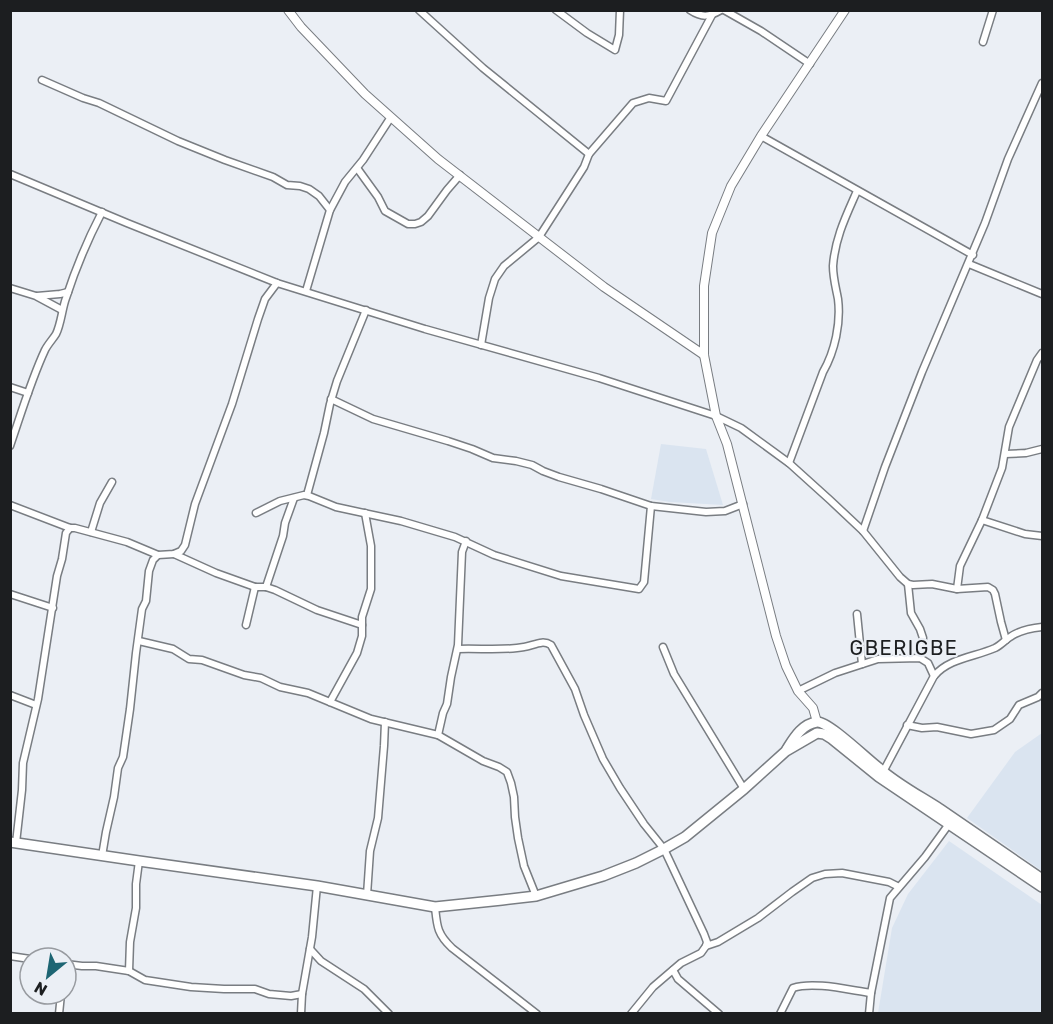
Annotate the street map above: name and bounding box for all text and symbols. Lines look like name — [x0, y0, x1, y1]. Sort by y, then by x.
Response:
district label: GBERIGBE — [850, 636, 958, 660]
north arrow — [18, 946, 78, 1006]
text: N — [31, 977, 50, 1000]

